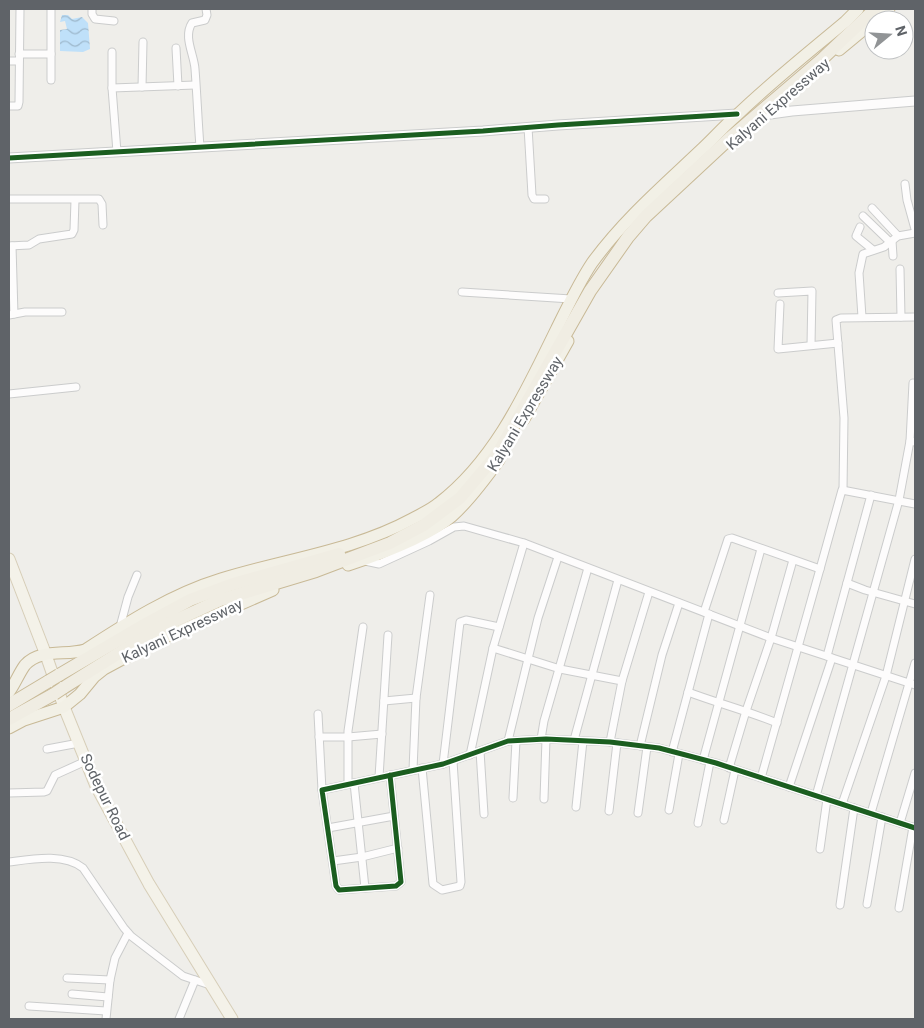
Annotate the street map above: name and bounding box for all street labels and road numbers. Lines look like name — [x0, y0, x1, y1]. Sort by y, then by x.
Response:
street label: Kalyani Expressway — [723, 54, 833, 154]
street label: Kalyani Expressway — [483, 353, 567, 475]
street label: Kalyani Expressway — [119, 595, 245, 667]
street label: Sodepur Road — [76, 751, 134, 843]

